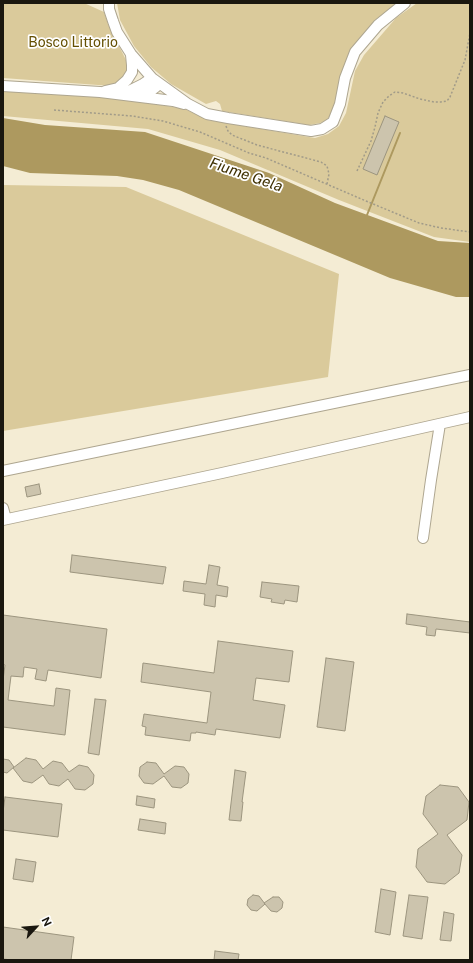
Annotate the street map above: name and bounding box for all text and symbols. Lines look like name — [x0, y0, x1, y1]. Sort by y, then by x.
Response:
park label: Bosco Littorio — [28, 35, 118, 51]
water label: Fiume Gela — [207, 154, 285, 196]
north arrow — [16, 907, 56, 947]
text: N — [40, 915, 54, 928]

